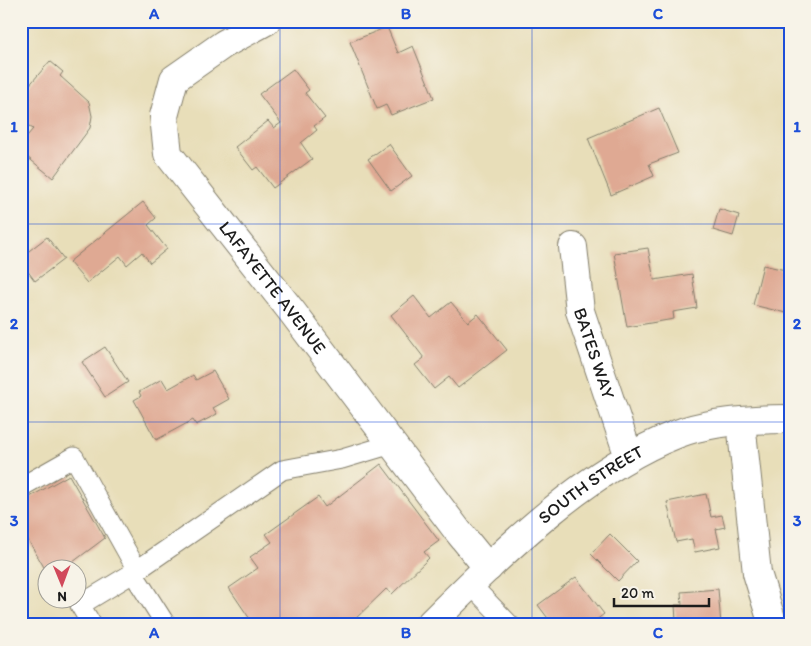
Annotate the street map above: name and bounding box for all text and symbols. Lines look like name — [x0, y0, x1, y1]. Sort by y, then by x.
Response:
text: A — [148, 4, 160, 23]
text: B — [401, 4, 412, 23]
text: C — [653, 4, 664, 23]
text: 1 — [10, 117, 18, 136]
text: 1 — [793, 117, 801, 136]
street label: LAFAYETTE AVENUE — [214, 217, 331, 358]
street label: BATES WAY — [569, 305, 620, 402]
text: 2 — [10, 314, 19, 333]
text: 2 — [793, 314, 802, 333]
street label: SOUTH STREET — [534, 440, 647, 528]
text: 3 — [10, 511, 19, 530]
text: 3 — [793, 511, 802, 530]
north arrow — [38, 558, 88, 608]
scale bar — [614, 576, 708, 608]
text: 20 m — [621, 584, 655, 602]
text: N — [57, 588, 67, 605]
text: A — [148, 623, 160, 642]
text: B — [401, 623, 412, 642]
text: C — [653, 623, 664, 642]

